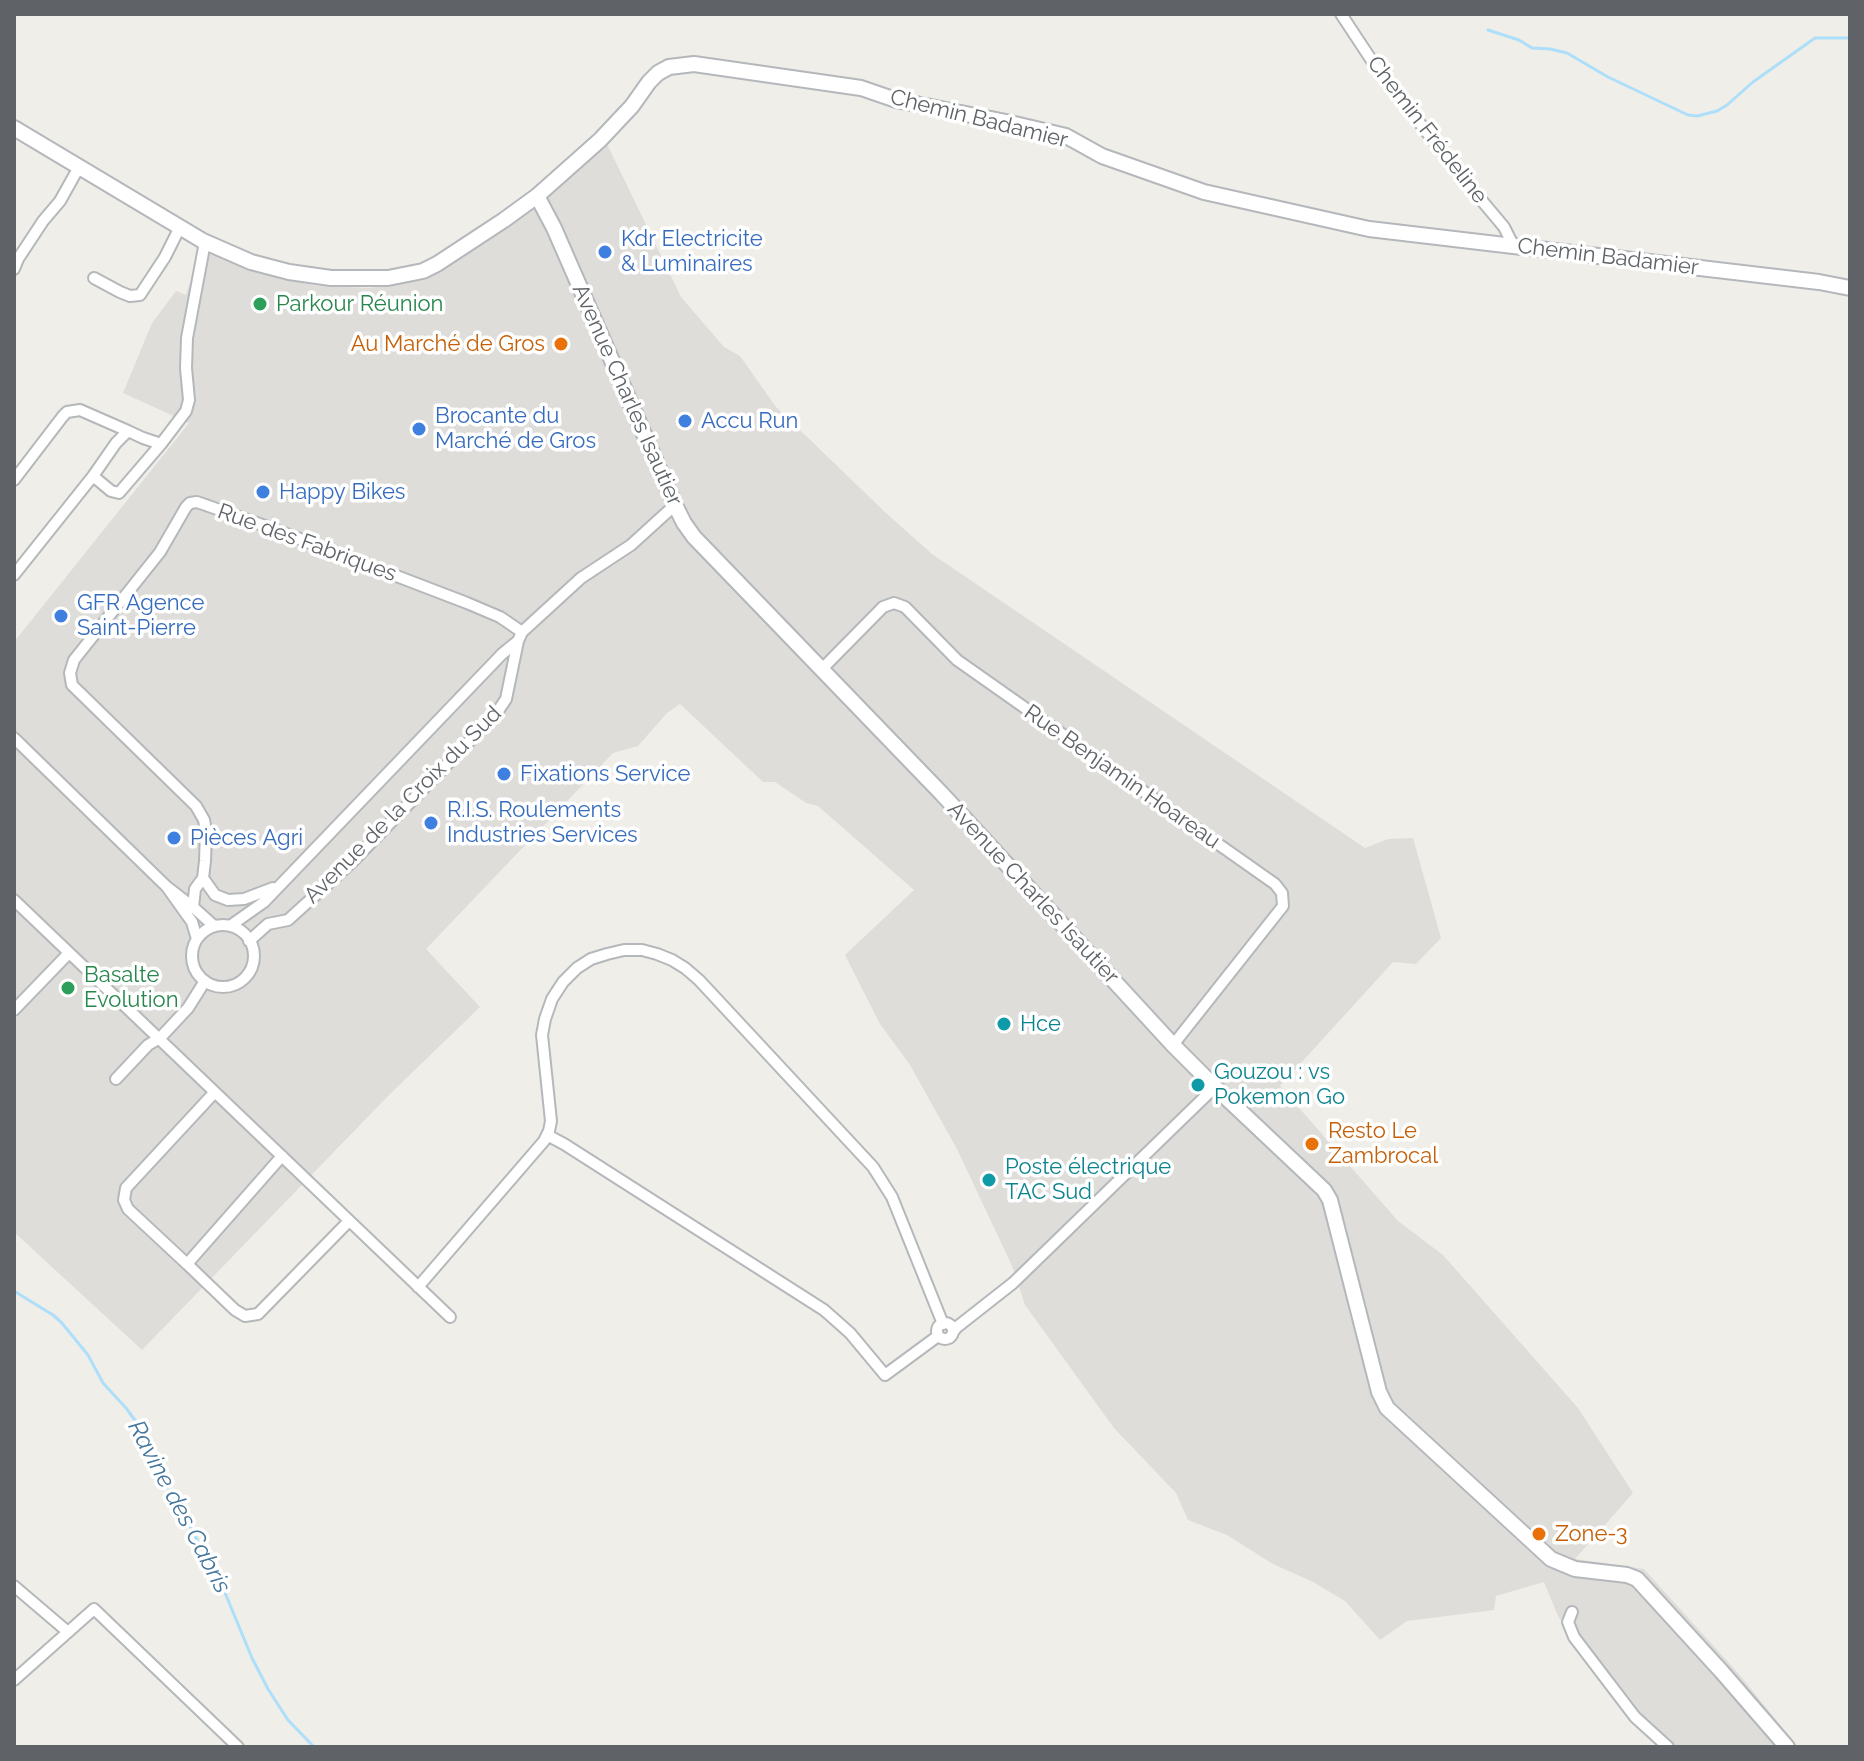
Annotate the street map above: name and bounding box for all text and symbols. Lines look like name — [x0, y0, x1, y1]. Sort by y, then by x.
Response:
street label: Chemin Frédeline — [1361, 51, 1493, 209]
street label: Chemin Badamier — [887, 84, 1071, 154]
place label: Kdr Electricite & Luminaires — [621, 226, 763, 278]
street label: Chemin Badamier — [1516, 233, 1700, 281]
marker: Kdr Electricite & Luminaires — [596, 243, 614, 261]
street label: Avenue Charles Isautier — [566, 280, 688, 510]
place label: Parkour Réunion — [276, 291, 443, 317]
marker: Parkour Réunion — [251, 295, 269, 313]
place label: Au Marché de Gros — [351, 331, 545, 357]
marker: Au Marché de Gros — [552, 335, 570, 353]
place label: Brocante du Marché de Gros — [435, 403, 596, 454]
place label: Accu Run — [701, 408, 798, 434]
marker: Accu Run — [676, 412, 694, 430]
marker: Brocante du Marché de Gros — [410, 420, 428, 438]
place label: Happy Bikes — [279, 479, 405, 505]
marker: Happy Bikes — [254, 483, 272, 501]
street label: Rue des Fabriques — [214, 498, 400, 588]
place label: GFR Agence Saint-Pierre — [77, 590, 204, 642]
marker: GFR Agence Saint-Pierre — [52, 607, 70, 625]
street label: Rue Benjamin Hoareau — [1019, 699, 1225, 855]
street label: Avenue de la Croix du Sud — [299, 701, 507, 909]
place label: Fixations Service — [520, 761, 690, 787]
marker: Fixations Service — [495, 765, 513, 783]
street label: Avenue Charles Isautier — [942, 796, 1124, 990]
place label: R.I.S. Roulements Industries Services — [447, 797, 638, 848]
marker: R.I.S. Roulements Industries Services — [422, 814, 440, 832]
place label: Pièces Agri — [190, 825, 303, 851]
marker: Pièces Agri — [165, 829, 183, 847]
place label: Basalte Evolution — [84, 962, 179, 1014]
marker: Basalte Evolution — [59, 979, 77, 997]
place label: Hce — [1020, 1011, 1061, 1037]
marker: Hce — [995, 1015, 1013, 1033]
place label: Gouzou : vs Pokemon Go — [1214, 1059, 1345, 1110]
marker: Gouzou : vs Pokemon Go — [1189, 1076, 1207, 1094]
place label: Resto Le Zambrocal — [1328, 1118, 1438, 1170]
marker: Resto Le Zambrocal — [1303, 1135, 1321, 1153]
place label: Poste électrique TAC Sud — [1005, 1154, 1171, 1206]
marker: Poste électrique TAC Sud — [980, 1171, 998, 1189]
water label: Ravine des Cabris — [121, 1416, 237, 1598]
place label: Zone-3 — [1555, 1521, 1628, 1547]
marker: Zone-3 — [1530, 1525, 1548, 1543]

